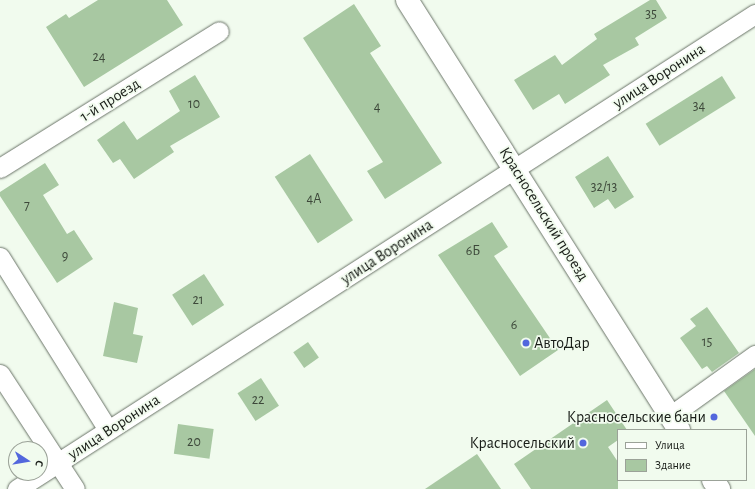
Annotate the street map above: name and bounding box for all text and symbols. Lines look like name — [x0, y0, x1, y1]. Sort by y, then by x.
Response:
house number: 35 — [645, 6, 657, 22]
street label: улица Воронина — [609, 39, 709, 113]
house number: 24 — [92, 49, 106, 65]
street label: 1-й проезд — [76, 74, 144, 126]
house number: 10 — [188, 96, 200, 112]
house number: 34 — [693, 98, 705, 114]
house number: 4 — [374, 99, 380, 115]
street label: Красносельский проезд — [495, 144, 593, 284]
house number: 32/13 — [591, 179, 617, 195]
house number: 4А — [307, 191, 321, 207]
house number: 7 — [24, 197, 30, 213]
street label: улица Воронина — [337, 215, 437, 289]
house number: 6Б — [466, 243, 480, 259]
house number: 9 — [62, 248, 68, 264]
house number: 21 — [192, 292, 204, 308]
house number: 6 — [511, 317, 517, 333]
place label: АвтоДар — [534, 333, 590, 353]
house number: 15 — [702, 334, 712, 350]
marker: АвтоДар — [521, 338, 531, 348]
street label: улица Воронина — [64, 390, 164, 464]
house number: 22 — [252, 392, 264, 408]
place label: Красносельские бани — [567, 407, 706, 427]
marker: Красносельские бани — [709, 412, 719, 422]
legend — [617, 429, 747, 481]
place label: Красносельский — [469, 433, 575, 453]
house number: 20 — [187, 434, 201, 450]
marker: Красносельский — [578, 438, 588, 448]
text: Улица — [655, 439, 685, 451]
north arrow — [8, 441, 48, 481]
text: С — [33, 459, 45, 468]
text: Здание — [655, 459, 691, 471]

